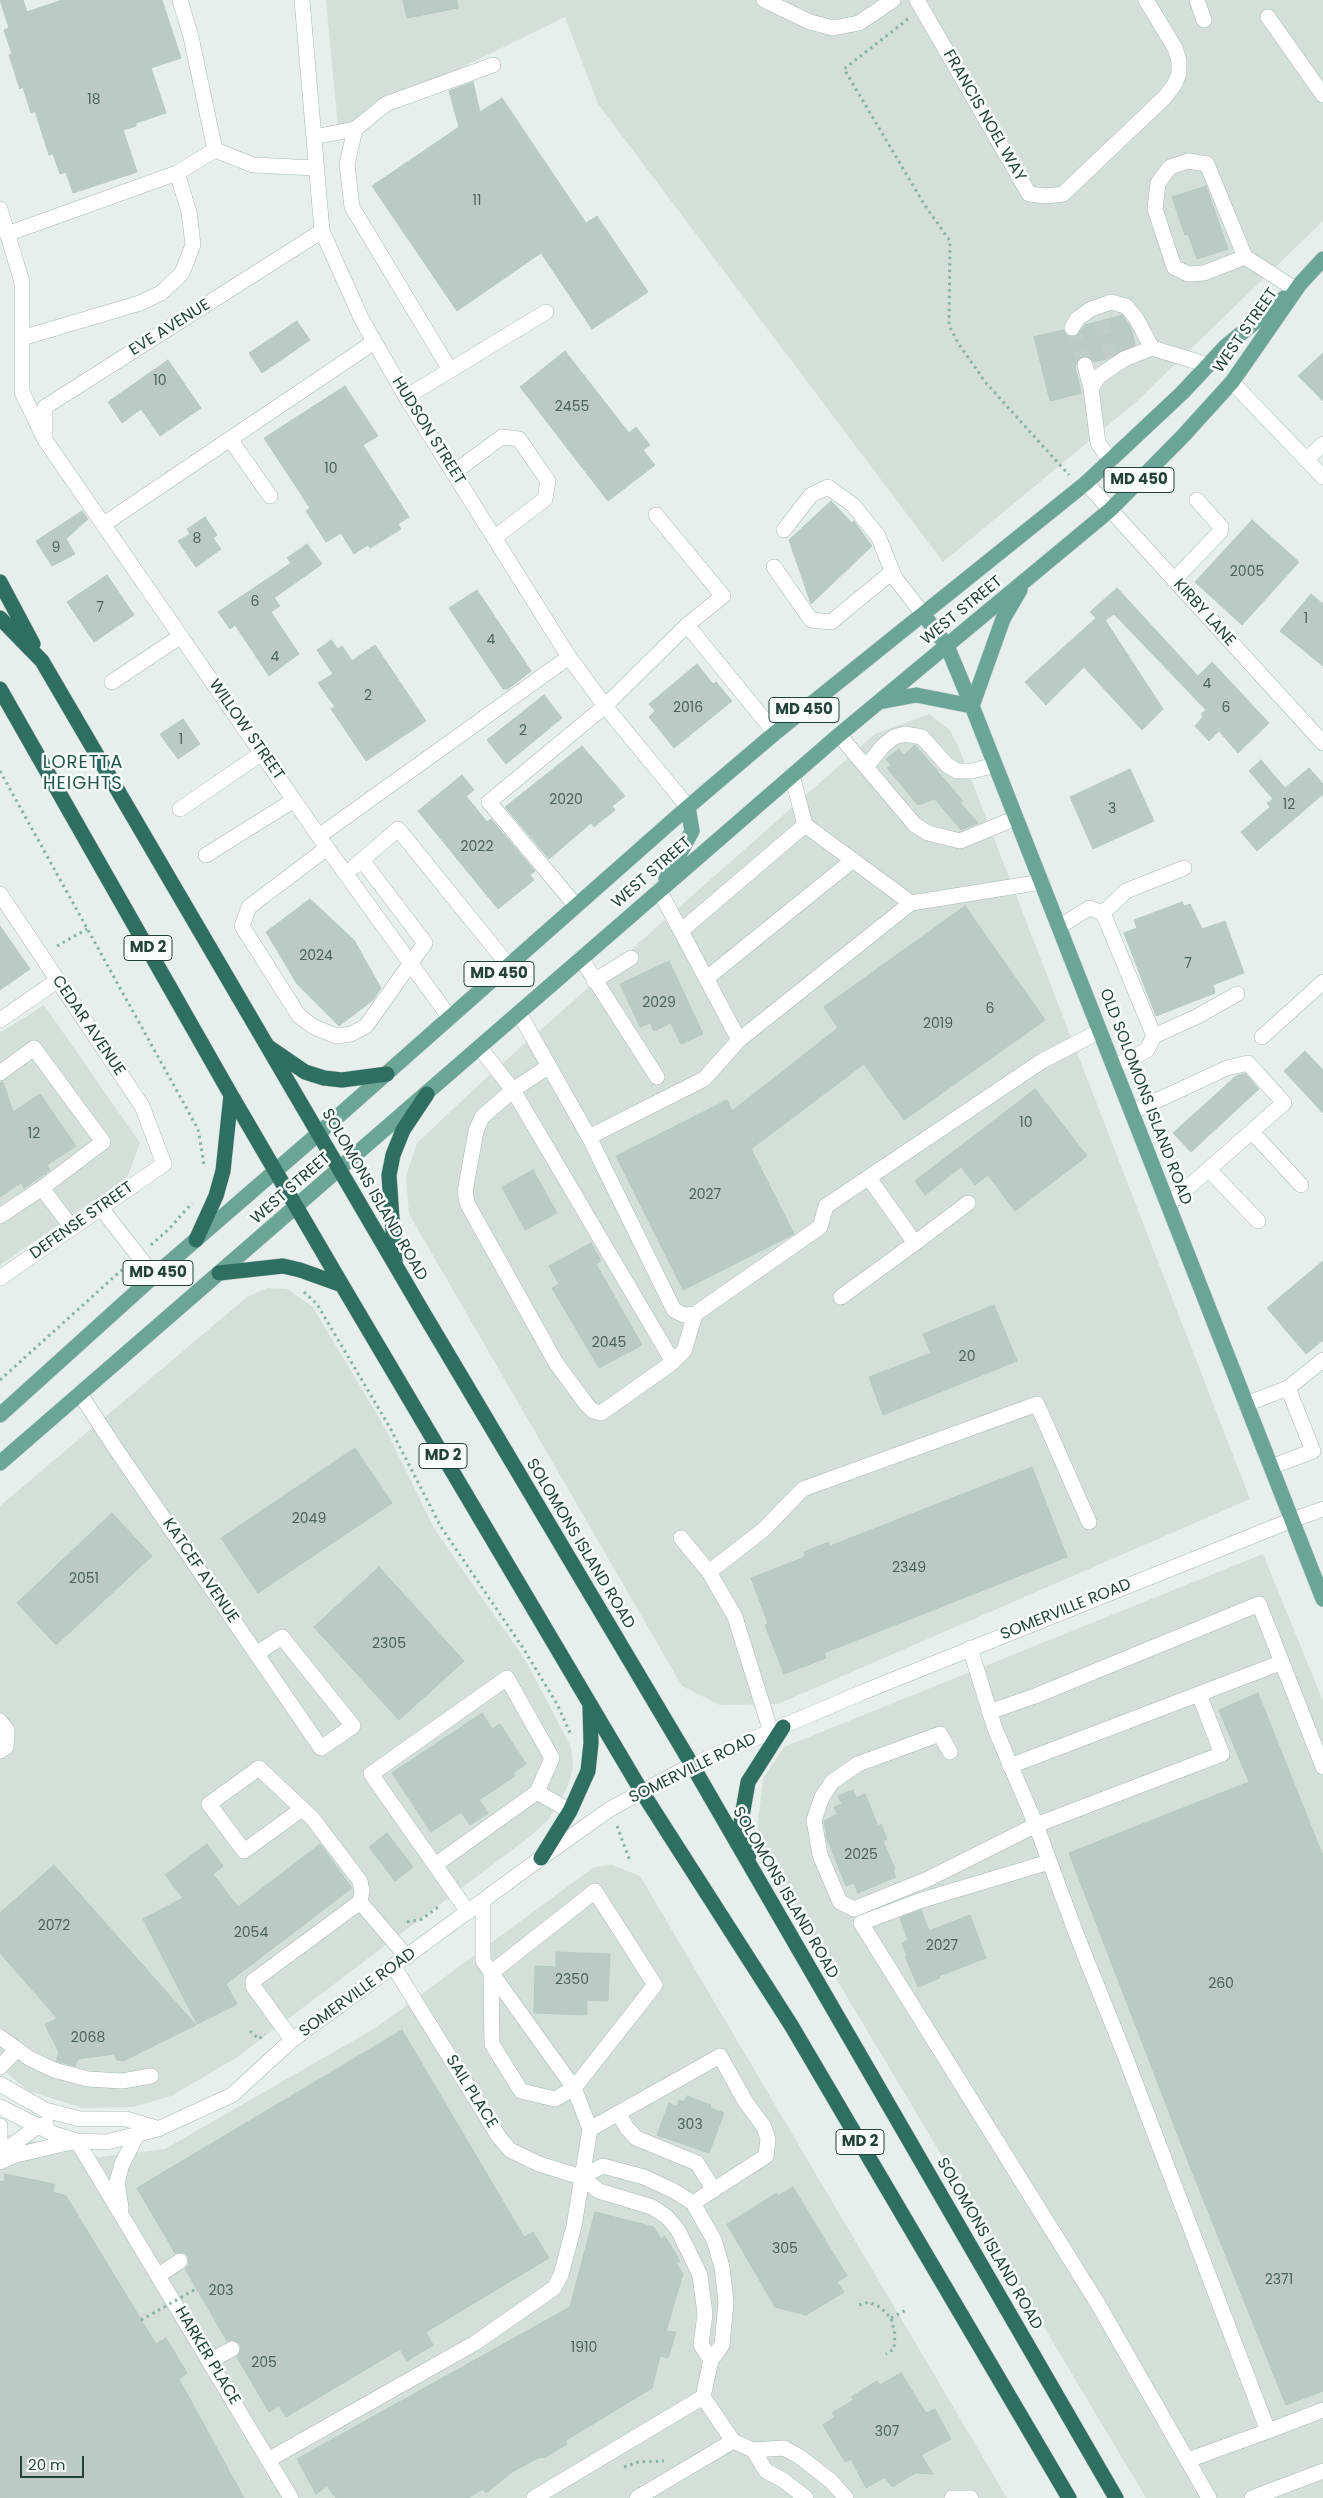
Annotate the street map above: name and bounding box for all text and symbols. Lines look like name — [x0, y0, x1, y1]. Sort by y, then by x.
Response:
street label: FRANCIS NOEL WAY — [939, 47, 1029, 185]
house number: 18 — [87, 92, 101, 108]
house number: 11 — [473, 193, 481, 209]
street label: WEST STREET — [1210, 285, 1282, 377]
street label: EVE AVENUE — [126, 296, 214, 360]
house number: 10 — [153, 373, 167, 389]
street label: HUDSON STREET — [387, 374, 469, 488]
house number: 2455 — [555, 399, 589, 415]
house number: 10 — [324, 461, 338, 477]
road number: MD 450 — [1104, 468, 1174, 492]
house number: 8 — [193, 531, 201, 547]
house number: 9 — [52, 540, 60, 556]
house number: 2005 — [1230, 564, 1264, 580]
street label: WEST STREET — [917, 572, 1007, 650]
street label: KIRBY LANE — [1169, 575, 1239, 651]
house number: 6 — [251, 594, 259, 610]
house number: 7 — [96, 600, 104, 616]
house number: 1 — [1304, 611, 1308, 627]
house number: 4 — [487, 632, 495, 648]
house number: 4 — [271, 649, 279, 665]
street label: WILLOW STREET — [204, 676, 288, 784]
house number: 4 — [1203, 676, 1211, 692]
house number: 2 — [364, 688, 372, 704]
road number: MD 450 — [769, 698, 839, 722]
house number: 2016 — [673, 700, 703, 716]
house number: 6 — [1222, 700, 1230, 716]
house number: 2 — [519, 723, 527, 739]
house number: 1 — [179, 732, 183, 748]
district label: LORETTA HEIGHTS — [42, 752, 124, 794]
house number: 2020 — [549, 792, 583, 808]
house number: 12 — [1283, 797, 1295, 813]
house number: 3 — [1108, 801, 1116, 817]
street label: WEST STREET — [608, 833, 696, 913]
house number: 2022 — [461, 839, 493, 855]
road number: MD 2 — [124, 936, 172, 960]
house number: 2024 — [299, 948, 333, 964]
house number: 7 — [1184, 956, 1192, 972]
road number: MD 450 — [464, 962, 534, 986]
street label: CEDAR AVENUE — [47, 972, 129, 1080]
street label: OLD SOLOMONS ISLAND ROAD — [1095, 986, 1195, 1208]
house number: 2029 — [642, 995, 676, 1011]
house number: 6 — [986, 1001, 994, 1017]
house number: 2019 — [923, 1016, 953, 1032]
street label: SOLOMONS ISLAND ROAD — [317, 1106, 431, 1284]
house number: 10 — [1019, 1115, 1033, 1131]
house number: 12 — [28, 1126, 40, 1142]
street label: WEST STREET — [247, 1149, 335, 1229]
street label: DEFENSE STREET — [27, 1178, 137, 1264]
house number: 2027 — [689, 1187, 721, 1203]
road number: MD 450 — [123, 1260, 193, 1286]
house number: 2045 — [592, 1335, 626, 1351]
house number: 20 — [959, 1349, 975, 1365]
road number: MD 2 — [419, 1444, 467, 1468]
street label: SOLOMONS ISLAND ROAD — [522, 1455, 638, 1633]
house number: 2049 — [292, 1511, 326, 1527]
street label: KATCEF AVENUE — [158, 1515, 242, 1627]
house number: 2349 — [892, 1560, 926, 1576]
house number: 2051 — [69, 1571, 99, 1587]
street label: SOMERVILLE ROAD — [998, 1575, 1134, 1645]
house number: 2305 — [372, 1636, 406, 1652]
street label: SOMERVILLE ROAD — [626, 1730, 760, 1808]
street label: SOLOMONS ISLAND ROAD — [728, 1804, 842, 1982]
house number: 2025 — [844, 1847, 878, 1863]
house number: 2072 — [38, 1918, 70, 1934]
house number: 2054 — [234, 1925, 268, 1941]
house number: 2027 — [926, 1938, 958, 1954]
street label: SOMERVILLE ROAD — [296, 1944, 420, 2042]
house number: 2350 — [555, 1972, 589, 1988]
house number: 260 — [1208, 1976, 1234, 1992]
house number: 2068 — [71, 2030, 105, 2046]
street label: SAIL PLACE — [441, 2052, 501, 2132]
house number: 303 — [677, 2117, 703, 2133]
road number: MD 2 — [836, 2130, 884, 2154]
street label: SOLOMONS ISLAND ROAD — [932, 2155, 1046, 2333]
house number: 305 — [772, 2241, 798, 2257]
house number: 2371 — [1265, 2272, 1293, 2288]
house number: 203 — [208, 2283, 234, 2299]
street label: HARKER PLACE — [170, 2304, 244, 2408]
house number: 1910 — [571, 2340, 597, 2356]
house number: 205 — [251, 2355, 277, 2371]
house number: 307 — [875, 2424, 899, 2440]
scale bar — [22, 2446, 86, 2478]
text: 20 m — [28, 2454, 66, 2475]

